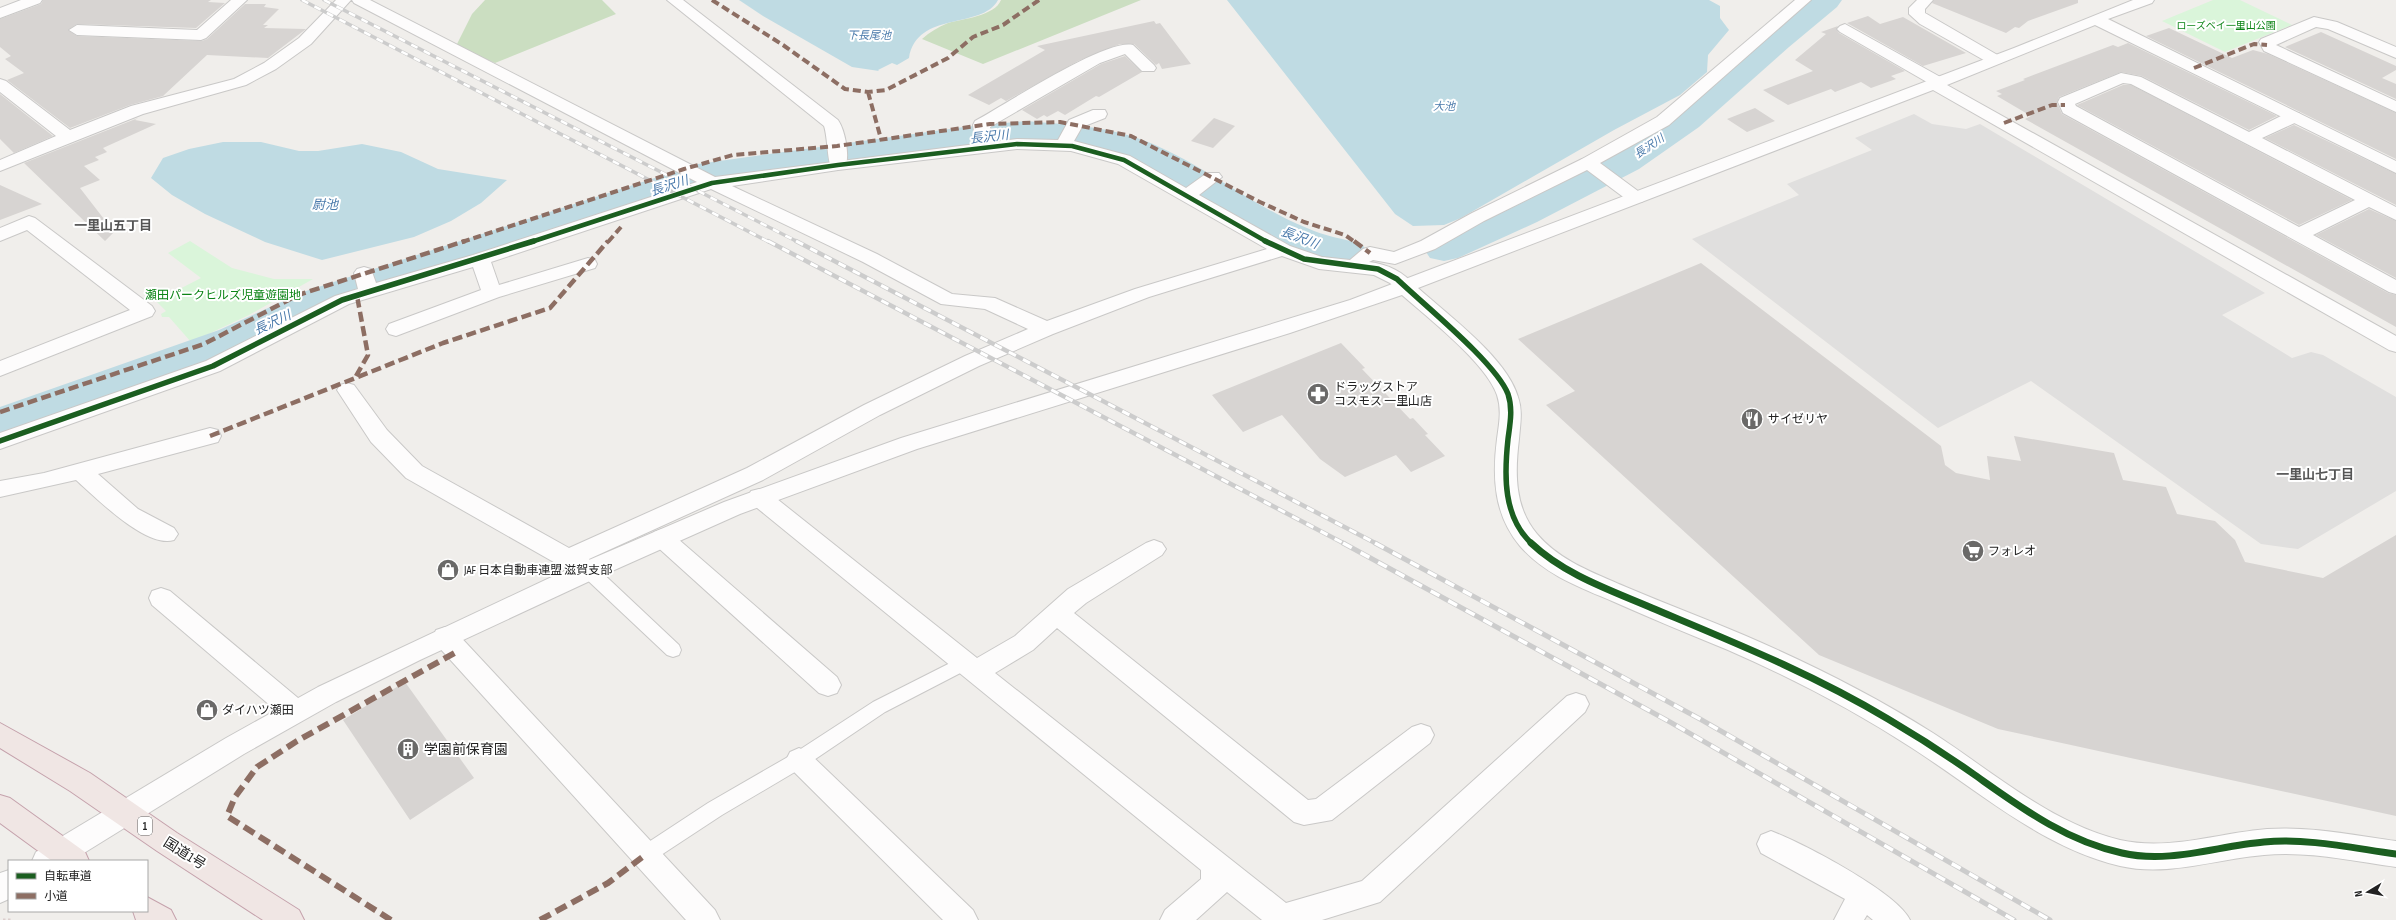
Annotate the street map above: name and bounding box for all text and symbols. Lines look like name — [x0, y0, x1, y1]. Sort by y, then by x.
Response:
park label: ローズベイ一里山公園 — [2176, 20, 2276, 32]
water label: 下長尾池 — [847, 29, 892, 42]
water label: 大池 — [1433, 100, 1456, 113]
water label: 長沢川 — [969, 127, 1011, 147]
water label: 長沢川 — [1632, 131, 1667, 161]
water label: 長沢川 — [648, 172, 692, 200]
water label: 尉池 — [312, 197, 340, 213]
district label: 一里山五丁目 — [74, 218, 152, 234]
water label: 長沢川 — [1279, 223, 1323, 253]
park label: 瀬田パークヒルズ児童遊園地 — [145, 288, 301, 303]
water label: 長沢川 — [251, 307, 295, 338]
place label: ドラッグストア コスモス 一里山店 — [1334, 380, 1432, 409]
pharmacy icon: ドラッグストア コスモス 一里山店 — [1305, 381, 1331, 407]
restaurant icon: サイゼリヤ — [1739, 406, 1765, 432]
place label: サイゼリヤ — [1768, 412, 1828, 427]
district label: 一里山七丁目 — [2276, 467, 2354, 483]
supermarket icon: フォレオ — [1960, 538, 1986, 564]
place label: フォレオ — [1988, 544, 2036, 559]
shop icon: JAF 日本自動車連盟 滋賀支部 — [435, 557, 461, 583]
place label: JAF 日本自動車連盟 滋賀支部 — [463, 563, 612, 578]
shop icon: ダイハツ瀬田 — [194, 697, 220, 723]
place label: ダイハツ瀬田 — [222, 703, 294, 718]
building icon: 学園前保育園 — [395, 736, 421, 762]
place label: 学園前保育園 — [424, 741, 508, 758]
road number: 1 — [138, 817, 152, 835]
street label: 国道1号 — [160, 834, 209, 873]
legend — [8, 860, 148, 912]
text: 自転車道 — [44, 869, 92, 884]
north arrow — [2348, 872, 2388, 912]
text: 小道 — [44, 889, 68, 904]
text: N — [2352, 890, 2366, 898]

